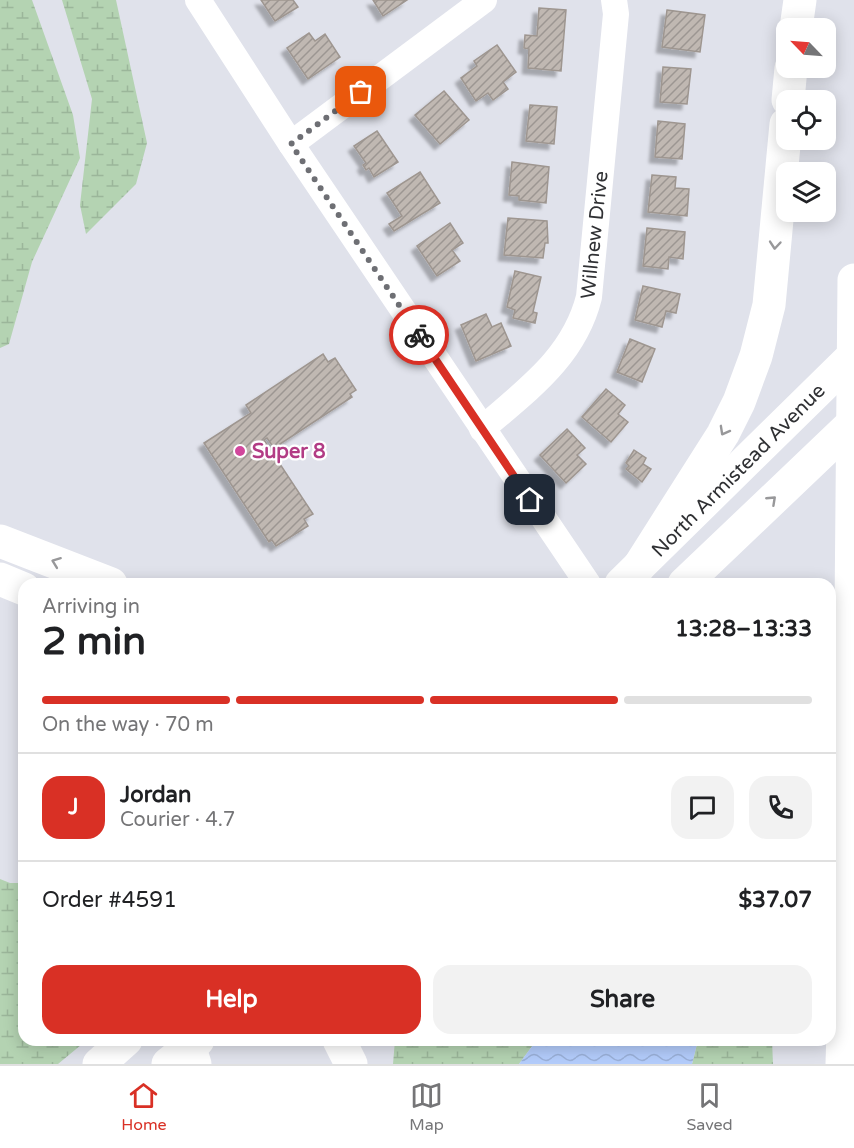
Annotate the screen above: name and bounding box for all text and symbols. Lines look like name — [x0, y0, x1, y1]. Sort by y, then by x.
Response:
north arrow — [776, 18, 836, 78]
map controls — [776, 18, 836, 222]
pin — [335, 66, 386, 117]
icon: bag — [344, 75, 377, 108]
button: locate — [776, 90, 836, 150]
button: layers — [776, 162, 836, 222]
street label: Willnew Drive — [576, 170, 614, 300]
one-way arrow — [769, 240, 782, 249]
courier — [389, 305, 449, 365]
icon: bike — [403, 319, 436, 352]
street label: North Armistead Avenue — [647, 379, 830, 562]
one-way arrow — [720, 425, 731, 436]
place label: Super 8 — [252, 440, 326, 464]
marker: Super 8 — [233, 444, 247, 458]
pin — [504, 474, 555, 525]
icon: home — [513, 483, 546, 516]
one-way arrow — [765, 496, 776, 507]
one-way arrow — [51, 557, 62, 570]
text: Arriving in — [42, 595, 140, 619]
text: 13:28–13:33 — [675, 616, 812, 642]
text: 2 min — [42, 618, 146, 665]
text: On the way · 70 m — [42, 713, 214, 737]
button: chat — [671, 776, 734, 839]
button: phone — [749, 776, 812, 839]
text: Jordan — [120, 782, 191, 808]
text: J — [68, 794, 79, 820]
text: Courier · 4.7 — [120, 808, 235, 832]
text: Order #4591 — [42, 887, 177, 913]
text: $37.07 — [739, 887, 812, 913]
button: Help — [42, 965, 421, 1034]
button: Share — [433, 965, 812, 1034]
tab: Home — [121, 1079, 167, 1135]
tab: Map — [409, 1079, 444, 1135]
tab: Saved — [686, 1079, 733, 1135]

